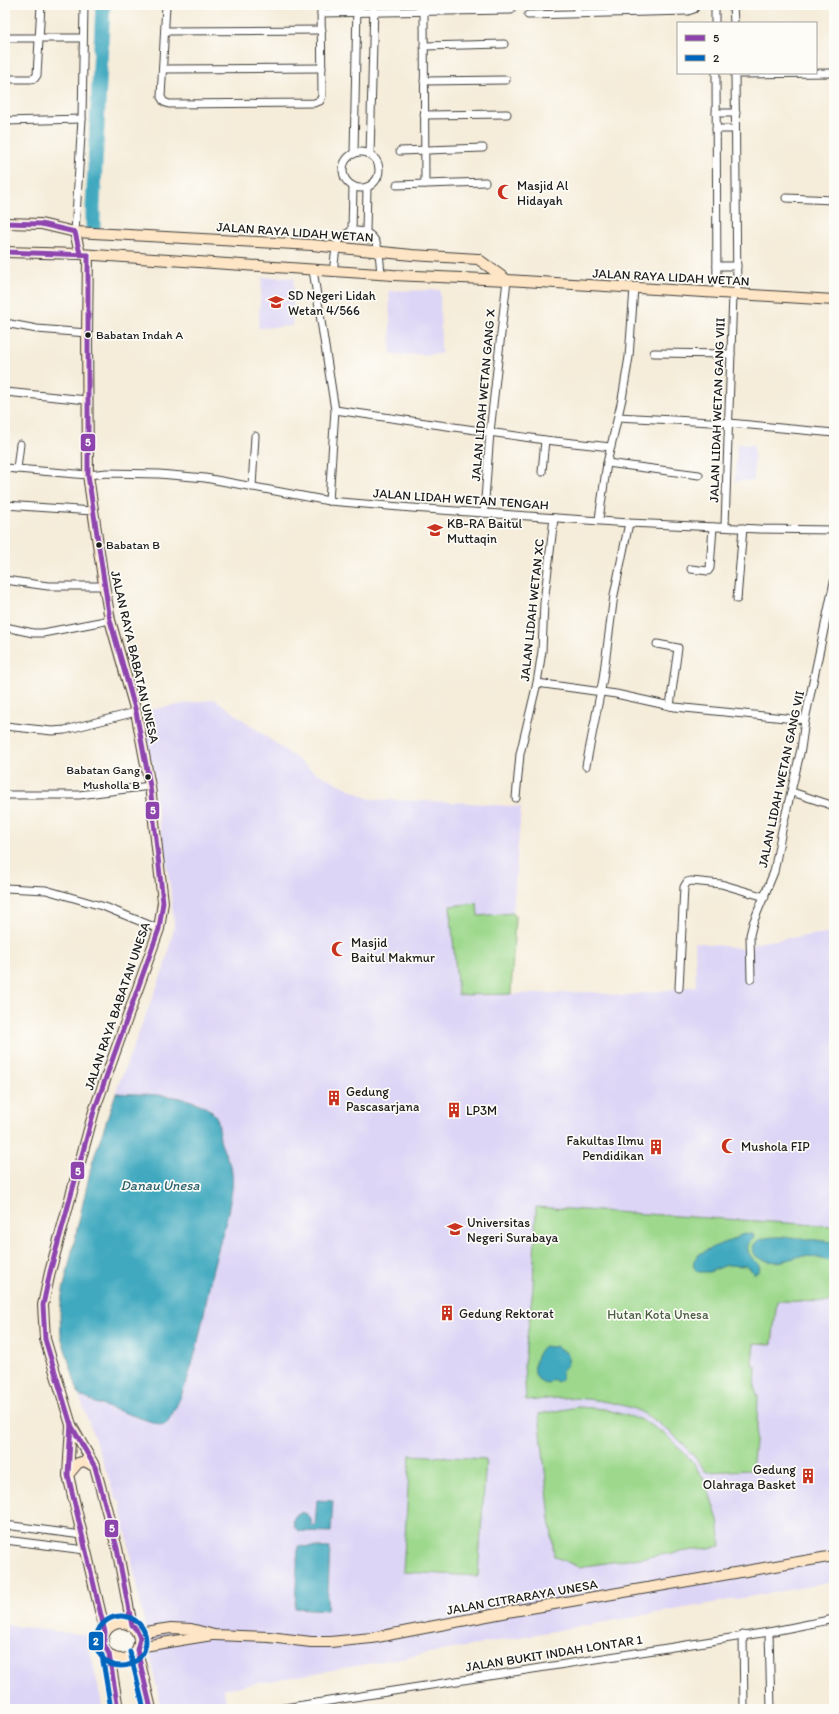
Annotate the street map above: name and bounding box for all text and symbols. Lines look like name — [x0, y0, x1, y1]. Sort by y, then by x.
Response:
legend — [677, 22, 817, 74]
text: 5 — [713, 31, 719, 45]
text: 2 — [713, 51, 720, 65]
place label: Masjid Al Hidayah — [517, 178, 569, 208]
mosque icon: Masjid Al Hidayah — [496, 183, 514, 201]
street label: JALAN RAYA LIDAH WETAN — [216, 219, 374, 245]
street label: JALAN RAYA LIDAH WETAN — [592, 265, 750, 289]
place label: SD Negeri Lidah Wetan 4/566 — [288, 288, 376, 318]
school or university icon: SD Negeri Lidah Wetan 4/566 — [267, 293, 285, 311]
street label: JALAN LIDAH WETAN GANG X — [468, 308, 498, 482]
street label: JALAN LIDAH WETAN GANG VIII — [706, 317, 728, 503]
place label: Babatan Indah A — [96, 328, 183, 342]
marker: Babatan Indah A — [83, 330, 93, 340]
line badge: 5 — [80, 433, 96, 452]
text: 5 — [85, 436, 91, 449]
street label: JALAN LIDAH WETAN TENGAH — [373, 485, 549, 513]
place label: KB-RA Baitul Muttaqin — [447, 516, 523, 546]
school or university icon: KB-RA Baitul Muttaqin — [426, 521, 444, 539]
place label: Babatan B — [106, 538, 160, 552]
street label: JALAN LIDAH WETAN XC — [517, 538, 547, 682]
marker: Babatan B — [94, 540, 104, 550]
street label: JALAN RAYA BABATAN UNESA — [108, 569, 162, 746]
street label: JALAN LIDAH WETAN GANG VII — [755, 689, 807, 869]
place label: Babatan Gang Musholla B — [66, 763, 141, 792]
marker: Babatan Gang Musholla B — [143, 772, 153, 782]
line badge: 5 — [145, 801, 160, 820]
text: 5 — [150, 804, 156, 817]
street label: JALAN RAYA BABATAN UNESA — [81, 919, 153, 1092]
place label: Masjid Baitul Makmur — [351, 935, 435, 965]
mosque icon: Masjid Baitul Makmur — [330, 940, 348, 958]
place label: Gedung Pascasarjana — [346, 1084, 420, 1114]
building icon: Gedung Pascasarjana — [325, 1089, 343, 1107]
building icon: LP3M — [445, 1101, 463, 1119]
place label: LP3M — [466, 1103, 497, 1118]
place label: Fakultas Ilmu Pendidikan — [566, 1133, 644, 1163]
mosque icon: Mushola FIP — [720, 1137, 738, 1155]
building icon: Fakultas Ilmu Pendidikan — [647, 1138, 665, 1156]
place label: Mushola FIP — [741, 1139, 810, 1154]
line badge: 5 — [70, 1161, 85, 1180]
text: 5 — [75, 1165, 81, 1178]
water label: Danau Unesa — [121, 1177, 201, 1194]
place label: Universitas Negeri Surabaya — [467, 1215, 559, 1245]
school or university icon: Universitas Negeri Surabaya — [446, 1220, 464, 1238]
building icon: Gedung Rektorat — [438, 1304, 456, 1322]
place label: Gedung Rektorat — [459, 1306, 554, 1321]
park label: Hutan Kota Unesa — [607, 1307, 709, 1322]
place label: Gedung Olahraga Basket — [703, 1462, 796, 1492]
building icon: Gedung Olahraga Basket — [799, 1467, 817, 1485]
line badge: 5 — [104, 1519, 119, 1538]
text: 5 — [109, 1522, 115, 1535]
street label: JALAN CITRARAYA UNESA — [445, 1576, 599, 1618]
line badge: 2 — [88, 1631, 104, 1651]
street label: JALAN BUKIT INDAH LONTAR 1 — [464, 1632, 644, 1674]
text: 2 — [93, 1635, 99, 1648]

